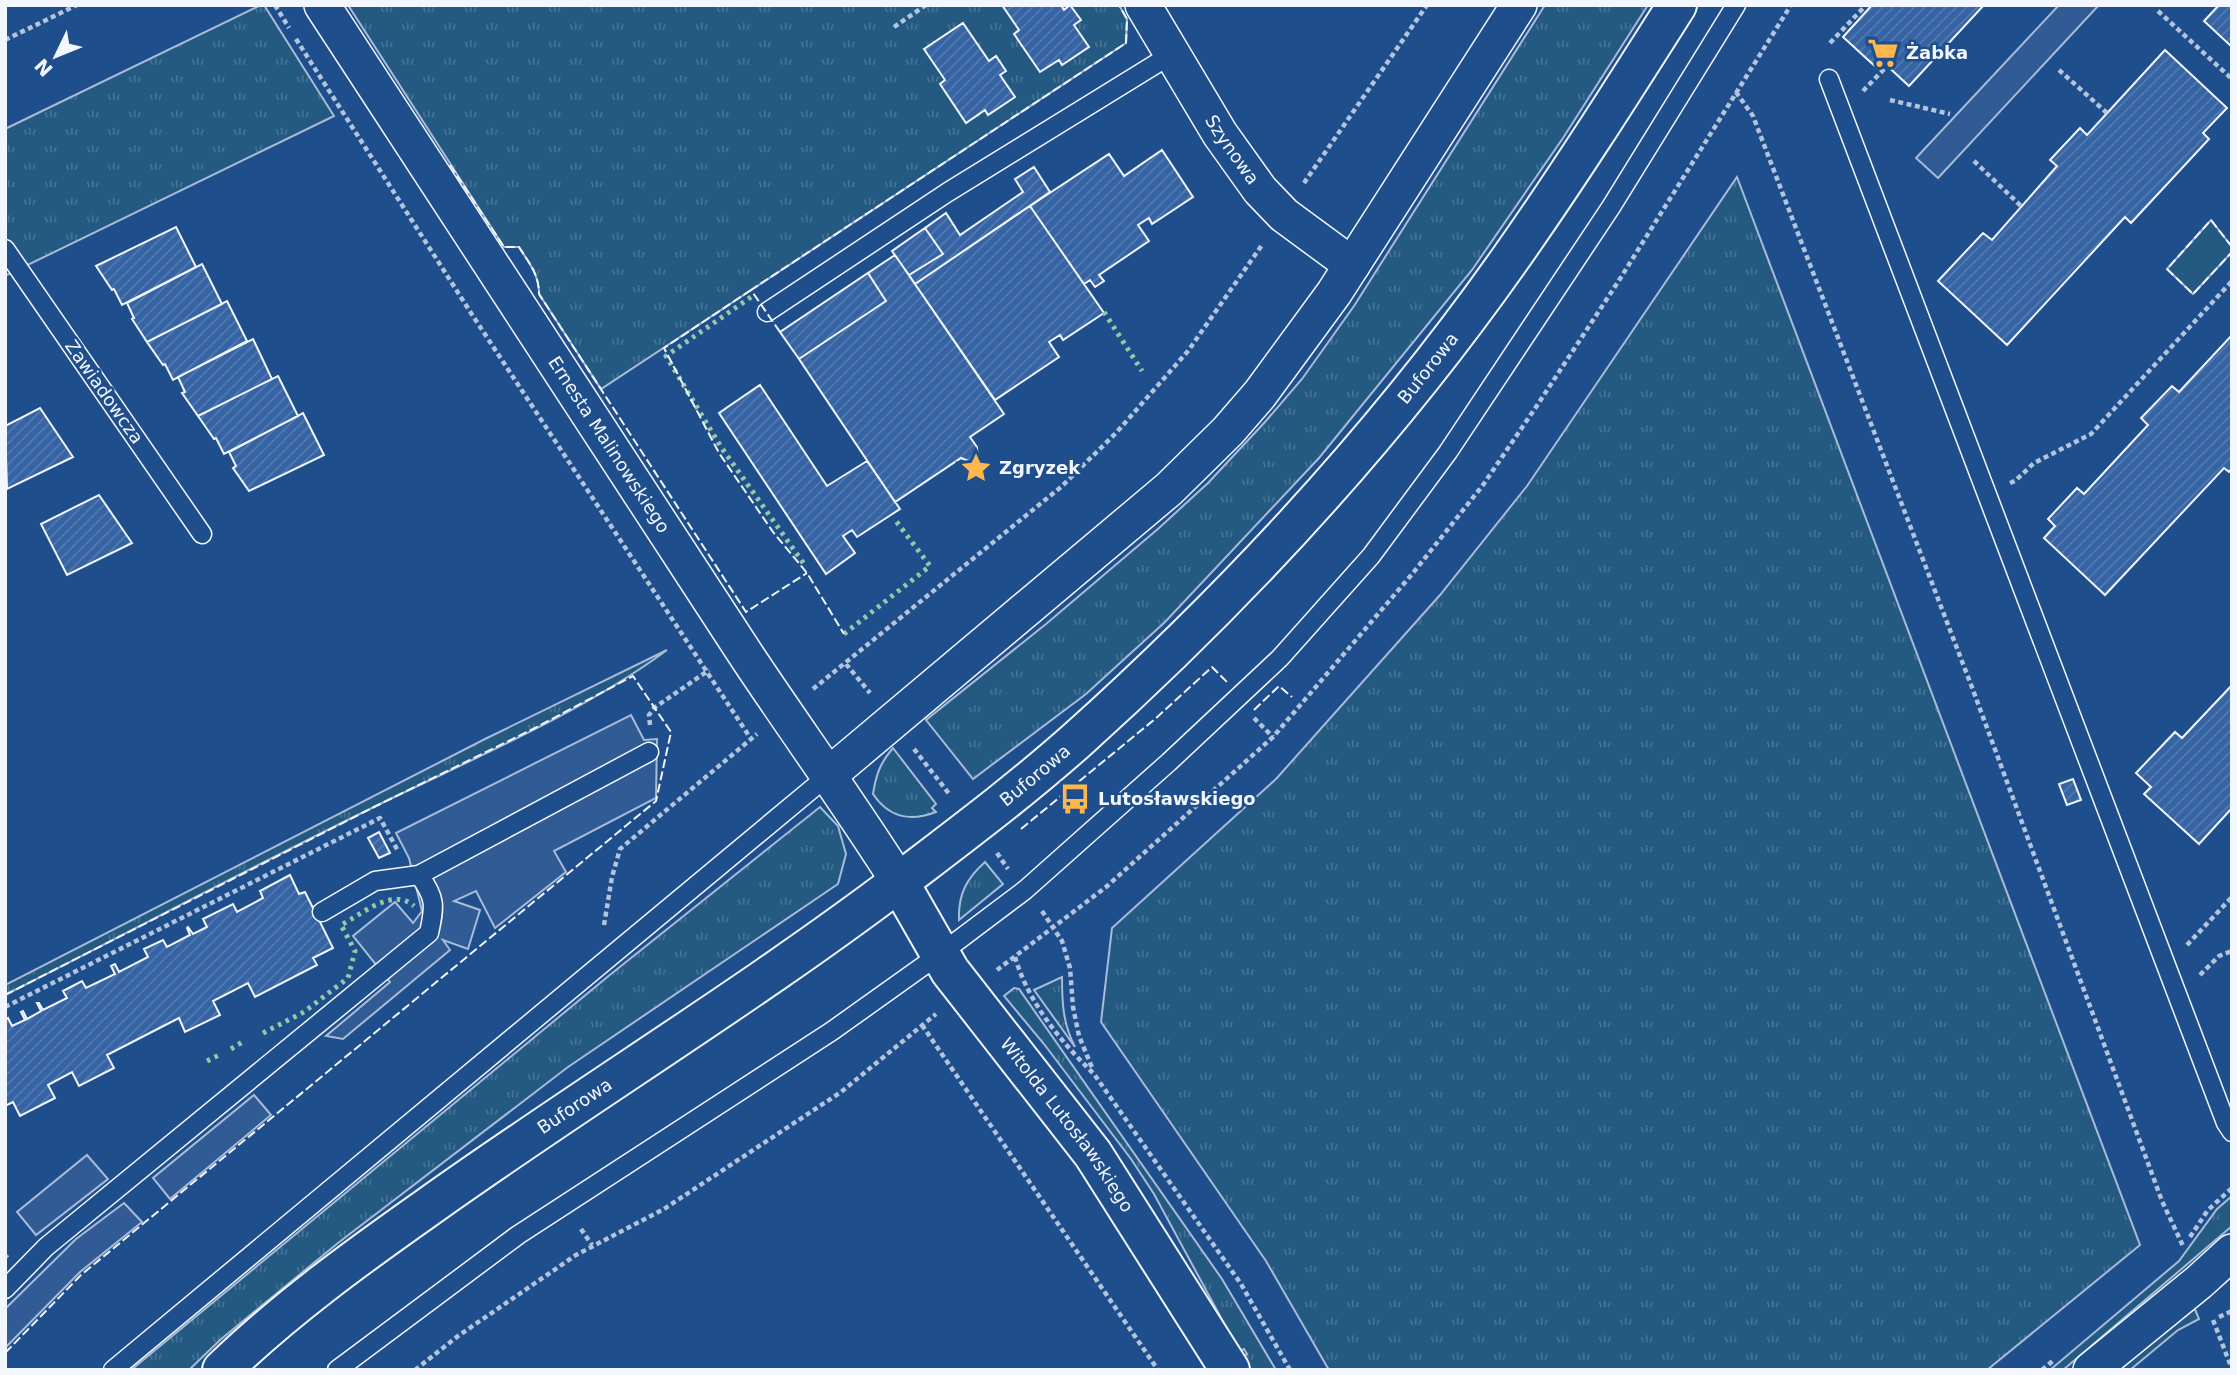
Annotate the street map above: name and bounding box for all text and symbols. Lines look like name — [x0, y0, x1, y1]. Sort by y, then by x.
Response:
north arrow — [21, 21, 91, 91]
supermarket icon: Żabka — [1866, 36, 1900, 70]
place label: Żabka — [1906, 42, 1968, 63]
text: N — [30, 54, 57, 81]
street label: Szynowa — [1201, 111, 1264, 188]
street label: Buforowa — [1393, 328, 1462, 408]
street label: Zawiadowcza — [61, 336, 148, 448]
street label: Ernesta Malinowskiego — [544, 352, 674, 537]
place icon: Zgryzek — [959, 451, 993, 485]
place label: Zgryzek — [999, 457, 1081, 478]
street label: Buforowa — [995, 740, 1074, 810]
bus stop icon: Lutosławskiego — [1058, 782, 1092, 816]
place label: Lutosławskiego — [1098, 788, 1256, 809]
street label: Witolda Lutosławskiego — [996, 1033, 1138, 1216]
street label: Buforowa — [533, 1073, 616, 1138]

